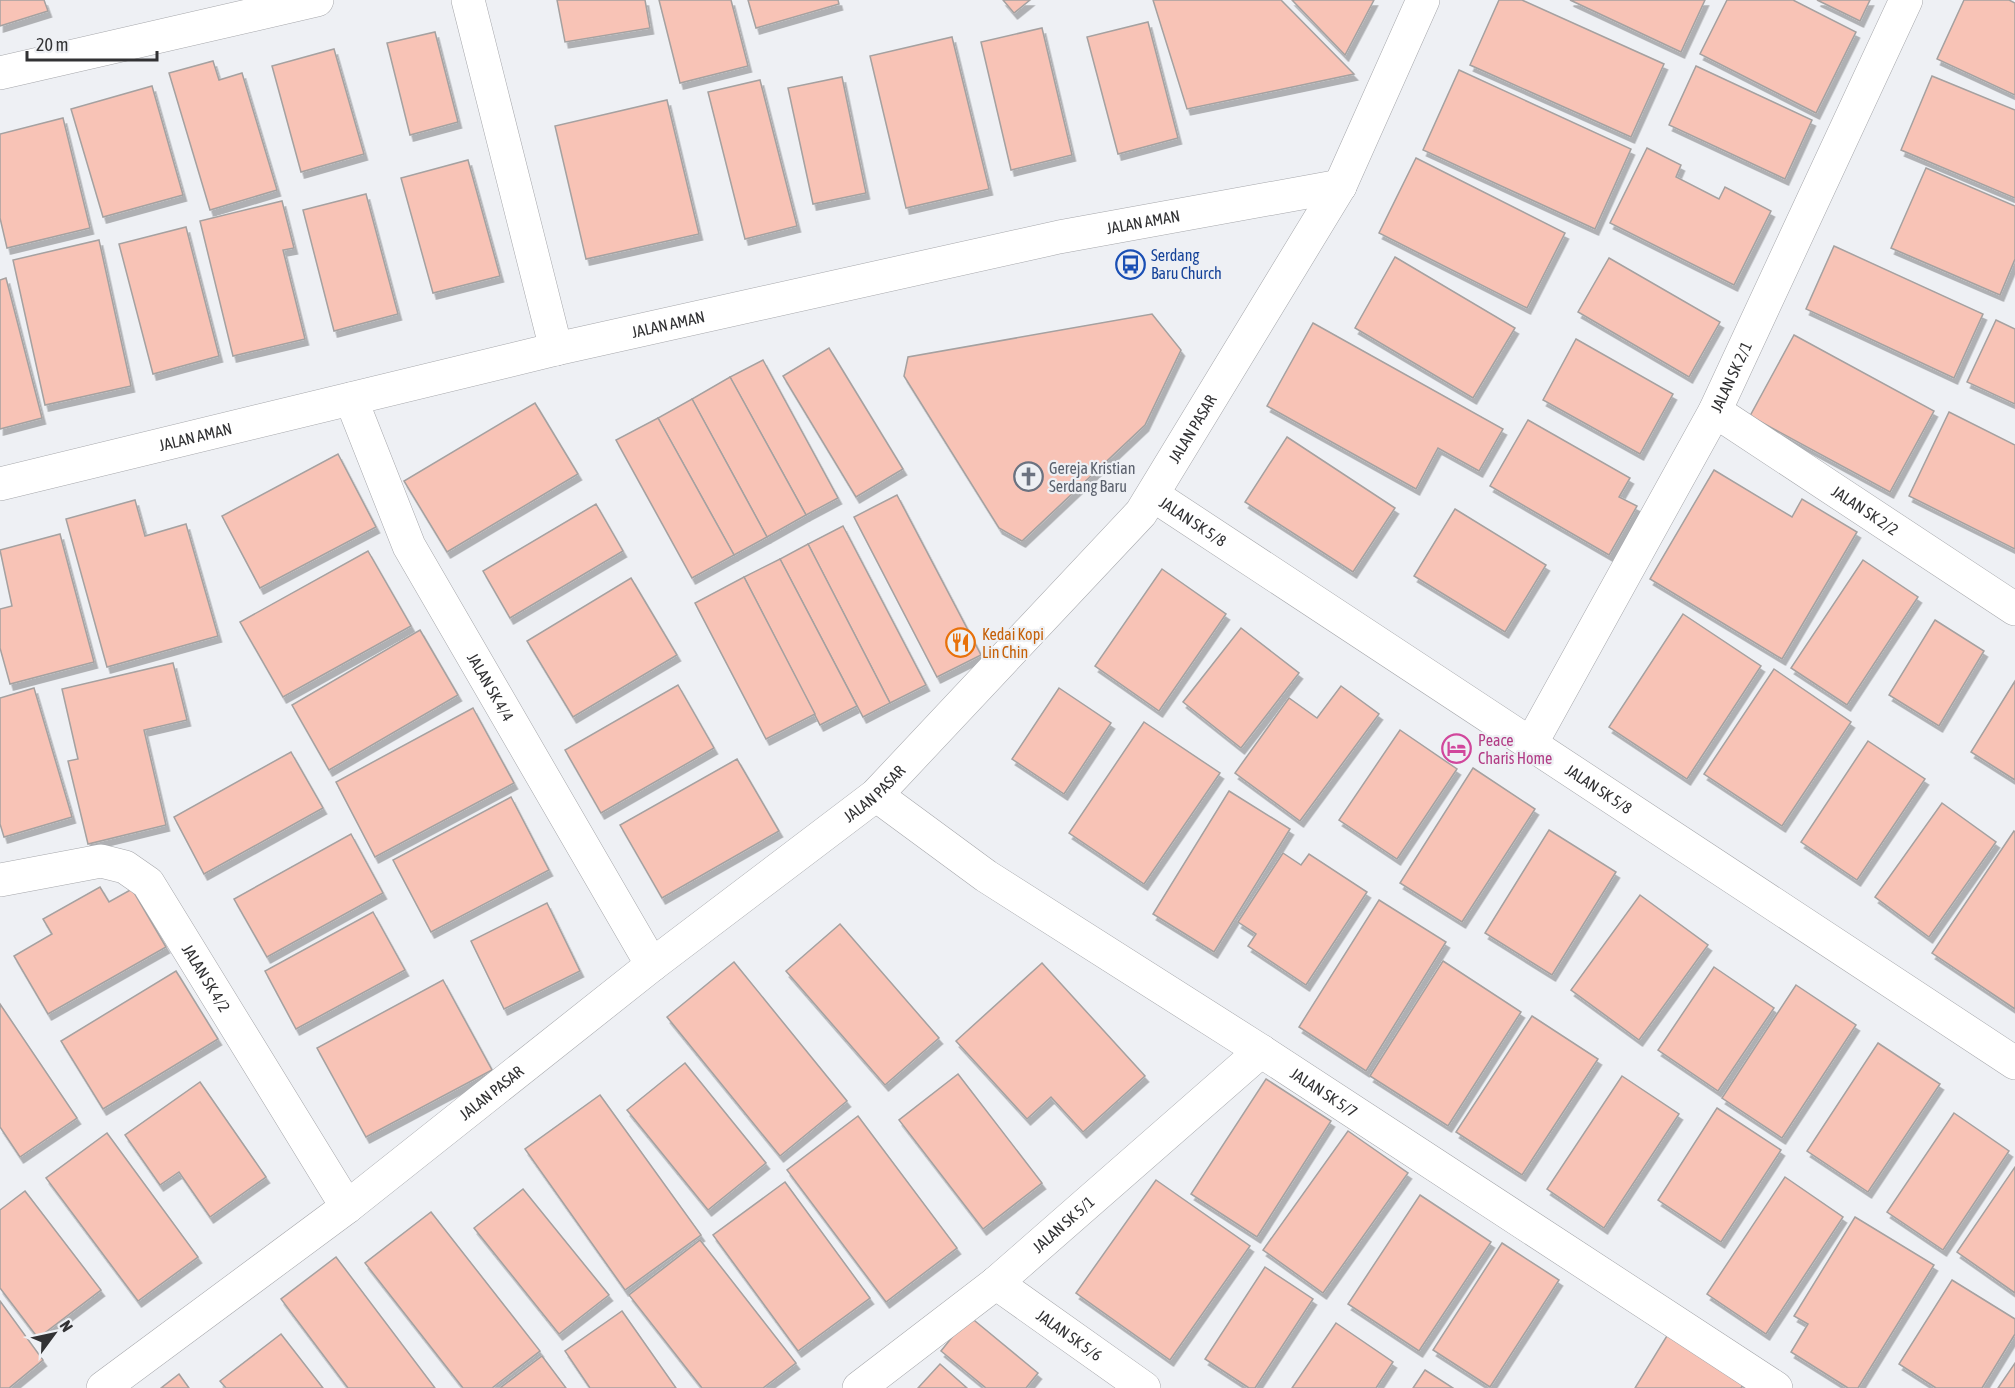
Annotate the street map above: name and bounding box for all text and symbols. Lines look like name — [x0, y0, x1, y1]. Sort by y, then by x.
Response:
scale bar — [27, 24, 158, 62]
text: 20 m — [36, 34, 68, 55]
street label: JALAN AMAN — [1105, 206, 1181, 237]
place label: Serdang Baru Church — [1151, 246, 1222, 282]
bus stop icon: Serdang Baru Church — [1114, 248, 1146, 280]
street label: JALAN AMAN — [630, 307, 706, 341]
street label: JALAN SK 2/1 — [1707, 339, 1755, 415]
street label: JALAN PASAR — [1165, 391, 1220, 466]
street label: JALAN AMAN — [157, 419, 234, 454]
place label: Gereja Kristian Serdang Baru — [1049, 459, 1135, 496]
church icon: Gereja Kristian Serdang Baru — [1012, 461, 1044, 493]
street label: JALAN SK 2/2 — [1829, 482, 1902, 539]
street label: JALAN SK 5/8 — [1156, 493, 1230, 550]
place label: Kedai Kopi Lin Chin — [982, 625, 1044, 661]
restaurant icon: Kedai Kopi Lin Chin — [945, 627, 977, 659]
street label: JALAN SK 4/4 — [464, 650, 518, 724]
place label: Peace Charis Home — [1478, 731, 1552, 767]
hotel icon: Peace Charis Home — [1441, 733, 1473, 765]
street label: JALAN SK 5/8 — [1562, 760, 1636, 817]
street label: JALAN PASAR — [840, 761, 908, 825]
street label: JALAN SK 4/2 — [179, 941, 234, 1015]
street label: JALAN PASAR — [456, 1062, 527, 1123]
street label: JALAN SK 5/7 — [1287, 1064, 1361, 1121]
street label: JALAN SK 5/1 — [1029, 1192, 1098, 1256]
north arrow — [24, 1304, 84, 1364]
street label: JALAN SK 5/6 — [1033, 1306, 1106, 1364]
text: N — [56, 1317, 77, 1335]

